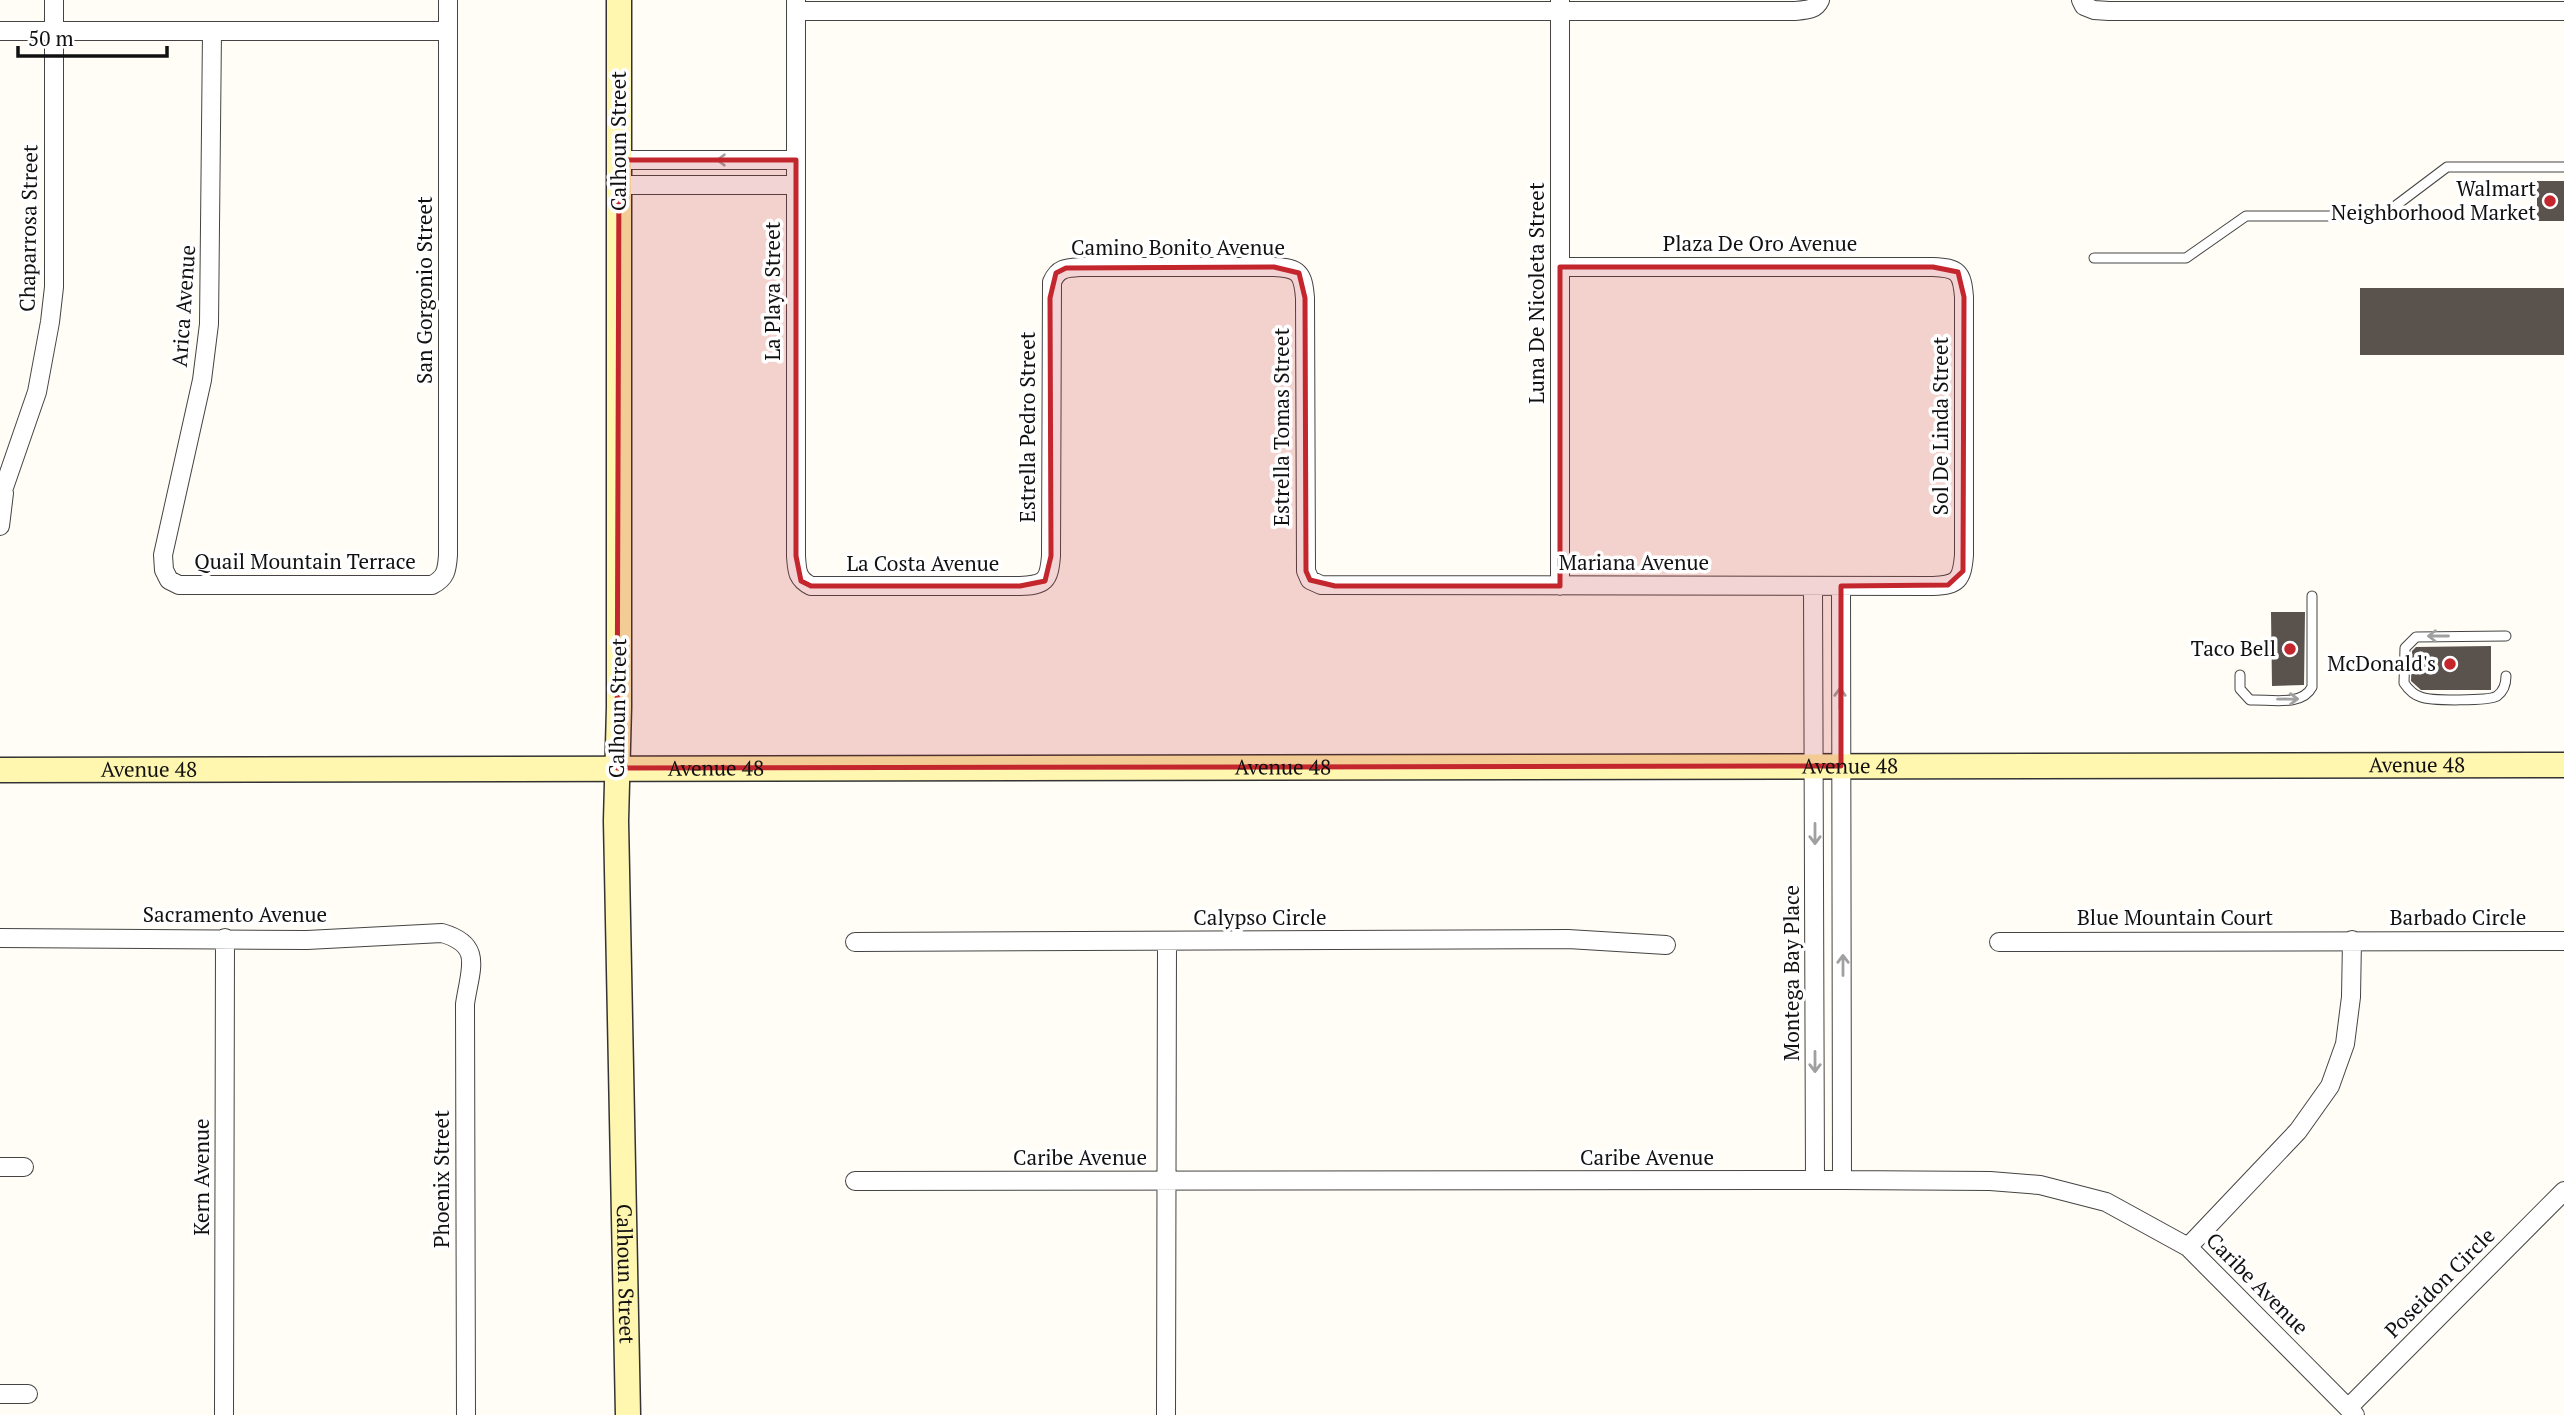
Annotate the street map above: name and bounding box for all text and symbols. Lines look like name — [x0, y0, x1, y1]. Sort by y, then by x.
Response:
scale bar — [18, 14, 166, 58]
text: 50 m — [28, 24, 74, 52]
street label: Calhoun Street — [604, 71, 632, 211]
street label: Chaparrosa Street — [13, 144, 43, 312]
one-way arrow — [716, 153, 739, 167]
place label: Walmart Neighborhood Market — [2331, 174, 2536, 226]
street label: Luna De Nicoleta Street — [1522, 182, 1550, 404]
marker: Walmart Neighborhood Market — [2542, 193, 2558, 209]
street label: San Gorgonio Street — [410, 196, 438, 384]
street label: La Playa Street — [758, 221, 786, 361]
street label: Plaza De Oro Avenue — [1663, 229, 1857, 257]
street label: Camino Bonito Avenue — [1071, 233, 1285, 261]
street label: Arica Avenue — [165, 244, 201, 368]
street label: Estrella Tomas Street — [1267, 328, 1295, 526]
street label: Estrella Pedro Street — [1013, 331, 1041, 523]
street label: Sol De Linda Street — [1926, 337, 1954, 515]
street label: Quail Mountain Terrace — [194, 547, 416, 575]
street label: Mariana Avenue — [1559, 548, 1709, 576]
street label: La Costa Avenue — [847, 549, 999, 577]
one-way arrow — [2427, 629, 2450, 643]
place label: Taco Bell — [2191, 634, 2276, 662]
street label: Calhoun Street — [602, 638, 632, 778]
marker: Taco Bell — [2282, 641, 2298, 657]
place label: McDonald's — [2327, 649, 2436, 677]
marker: McDonald's — [2442, 656, 2458, 672]
one-way arrow — [1834, 687, 1847, 710]
one-way arrow — [2277, 692, 2300, 706]
street label: Avenue 48 — [2369, 750, 2465, 778]
street label: Avenue 48 — [1802, 751, 1898, 779]
street label: Avenue 48 — [1235, 752, 1331, 781]
street label: Avenue 48 — [668, 754, 764, 782]
street label: Avenue 48 — [101, 755, 197, 783]
one-way arrow — [1808, 823, 1822, 846]
street label: Montega Bay Place — [1777, 885, 1805, 1061]
street label: Sacramento Avenue — [143, 900, 327, 928]
street label: Calypso Circle — [1193, 903, 1327, 931]
street label: Blue Mountain Court — [2077, 903, 2273, 931]
street label: Barbado Circle — [2390, 903, 2526, 931]
one-way arrow — [1836, 953, 1850, 976]
one-way arrow — [1808, 1050, 1822, 1073]
street label: Phoenix Street — [427, 1110, 455, 1248]
street label: Kern Avenue — [187, 1118, 215, 1236]
street label: Caribe Avenue — [1013, 1143, 1147, 1171]
street label: Caribe Avenue — [1580, 1143, 1714, 1171]
street label: Calhoun Street — [611, 1203, 642, 1344]
street label: Poseidon Circle — [2378, 1221, 2500, 1343]
street label: Caribe Avenue — [2200, 1226, 2315, 1341]

